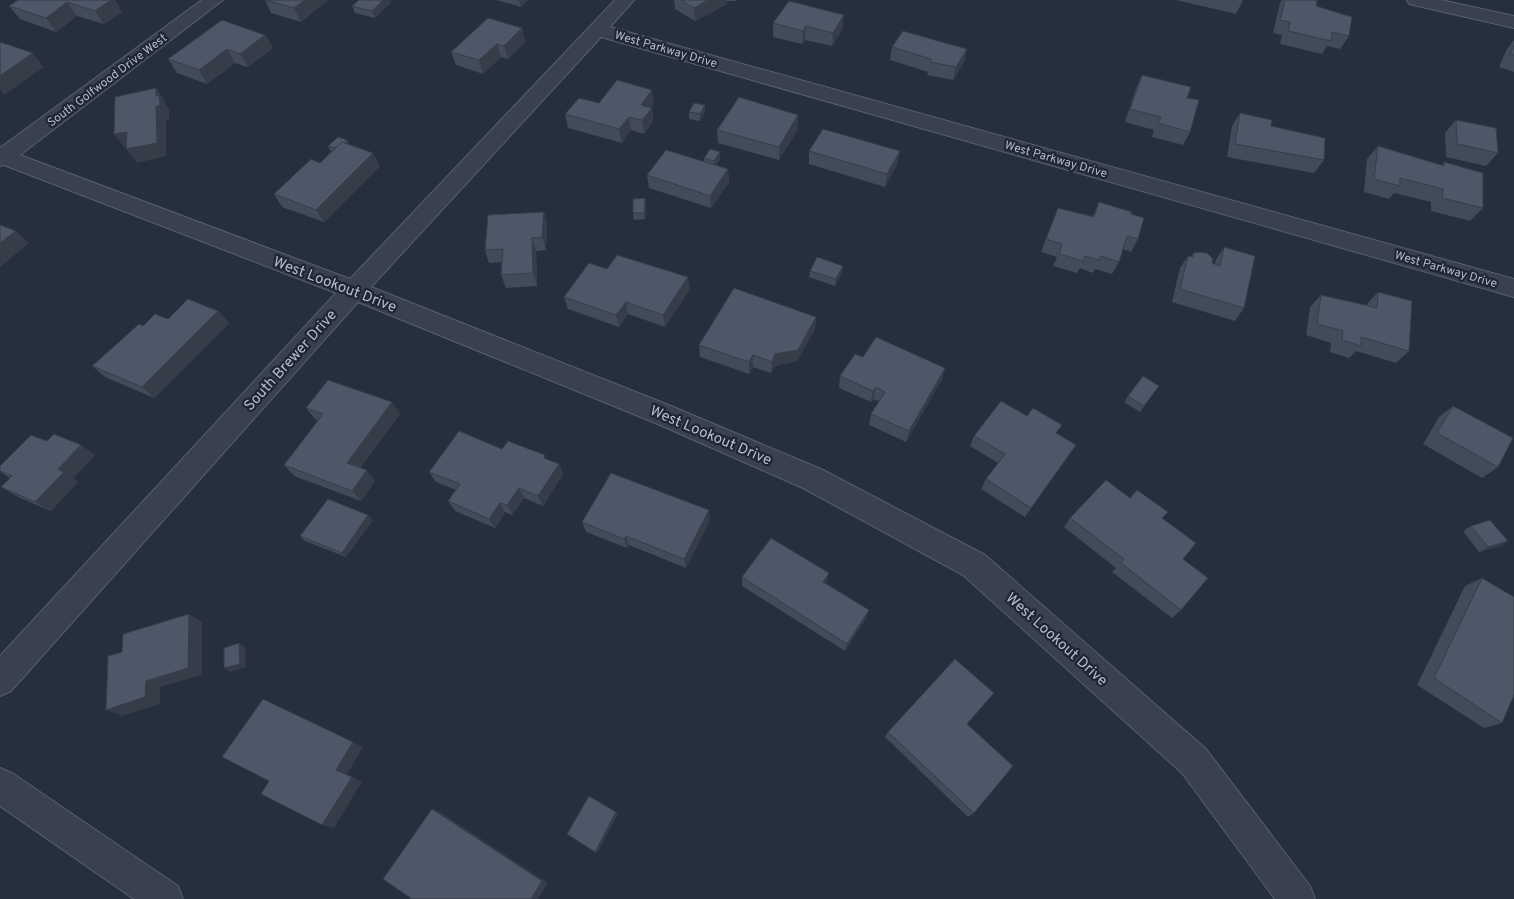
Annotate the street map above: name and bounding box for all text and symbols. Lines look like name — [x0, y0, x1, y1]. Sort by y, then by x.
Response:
street label: West Parkway Drive — [613, 28, 719, 72]
street label: South Golfwood Drive West — [45, 31, 171, 131]
street label: West Parkway Drive — [1003, 138, 1109, 182]
street label: West Parkway Drive — [1393, 248, 1499, 292]
street label: West Lookout Drive — [270, 253, 399, 318]
street label: South Brewer Drive — [241, 306, 342, 416]
street label: West Lookout Drive — [647, 402, 774, 471]
street label: West Lookout Drive — [1001, 589, 1111, 691]

